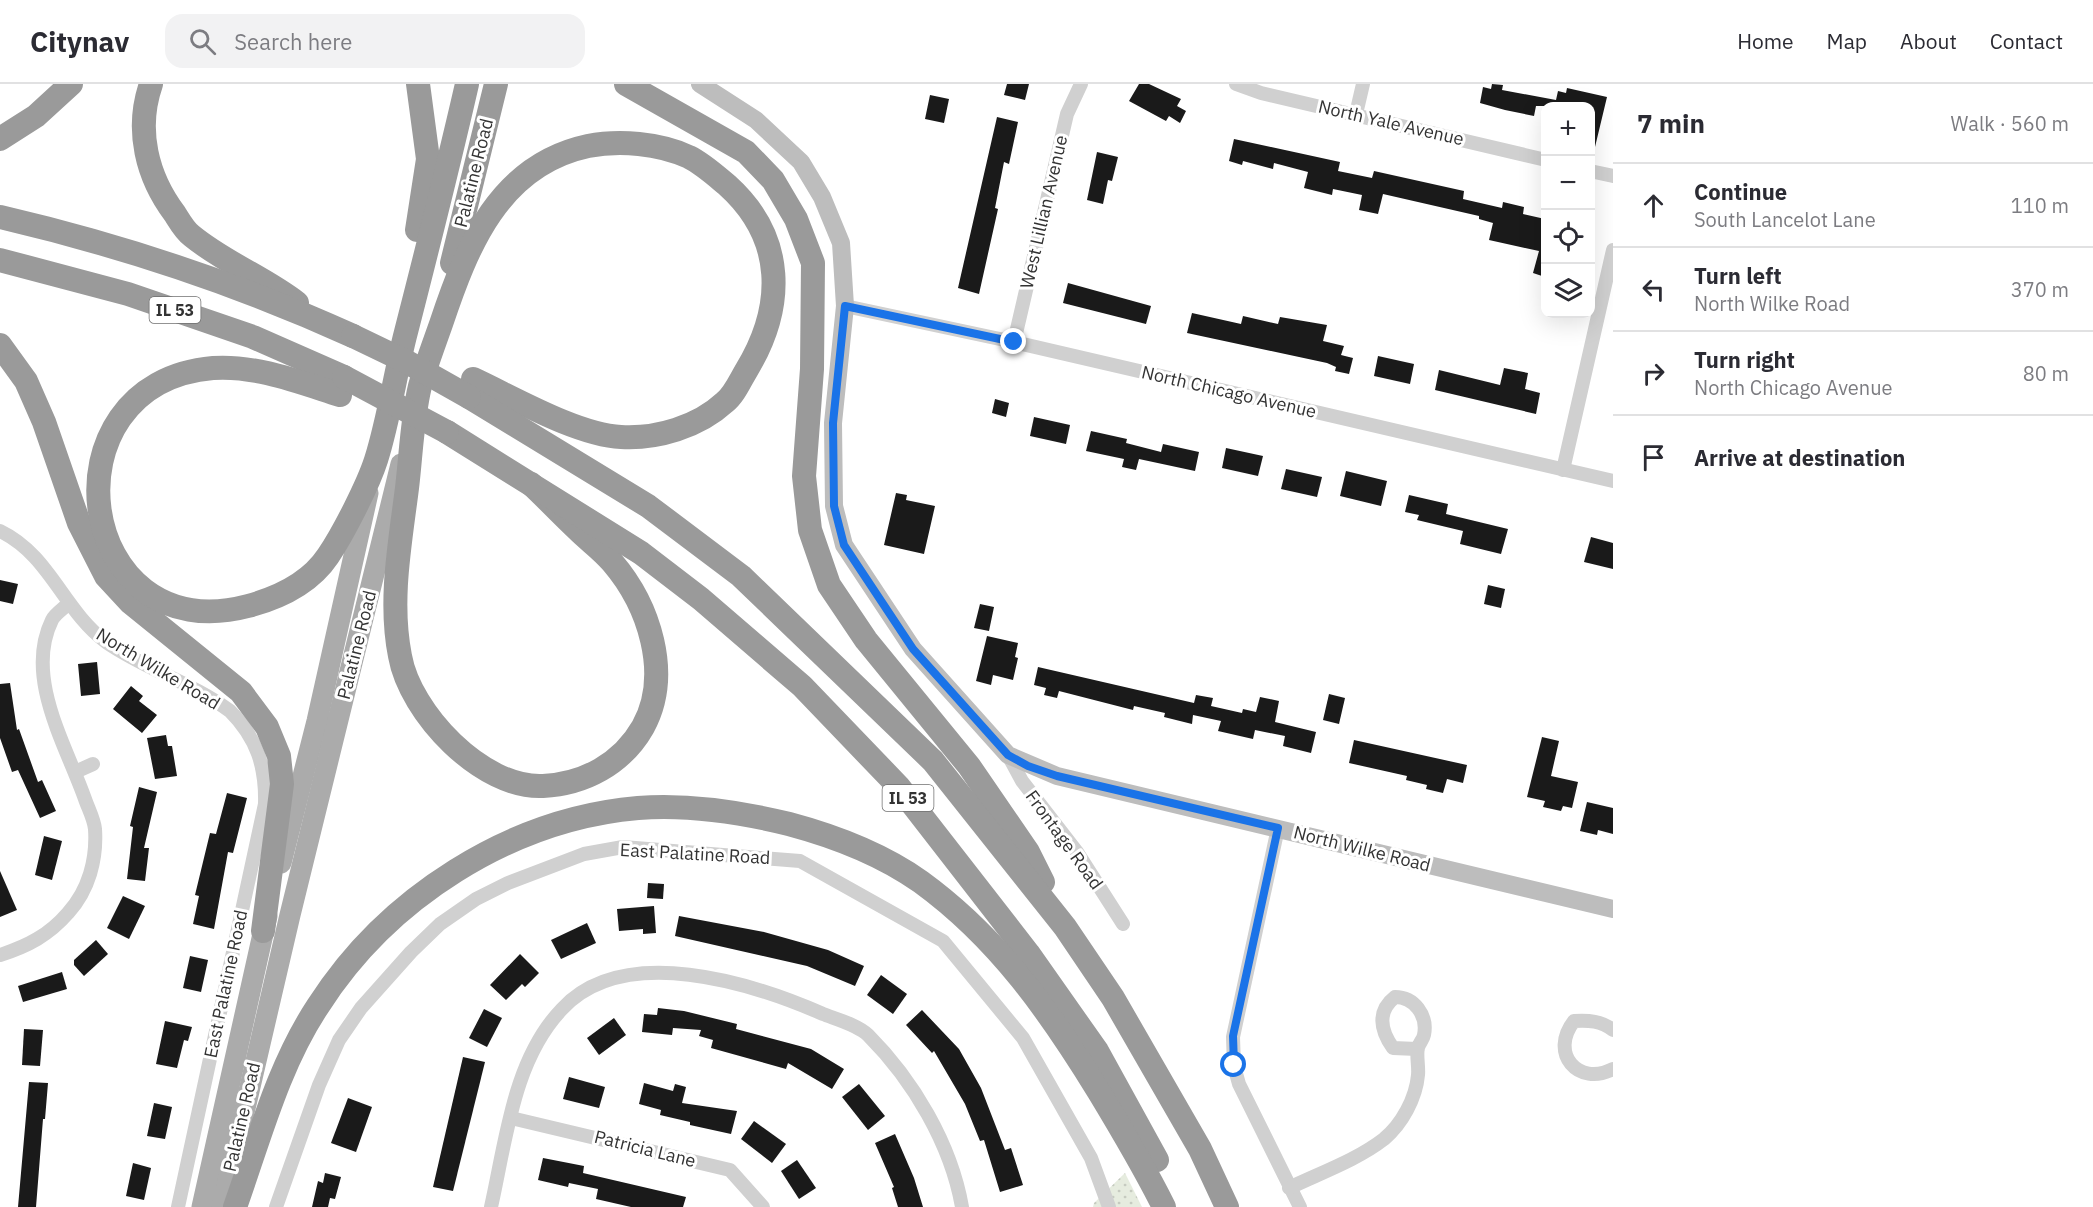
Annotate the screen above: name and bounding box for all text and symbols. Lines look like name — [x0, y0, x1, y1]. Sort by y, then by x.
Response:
search box — [165, 14, 585, 68]
text: Citynav — [30, 23, 129, 60]
icon: search — [186, 25, 219, 58]
text: Search here — [234, 27, 352, 56]
text: Home — [1737, 27, 1794, 55]
text: Map — [1827, 27, 1867, 55]
text: About — [1900, 27, 1957, 55]
text: Contact — [1990, 27, 2063, 55]
street label: North Yale Avenue — [1316, 95, 1466, 150]
map controls — [1541, 102, 1595, 318]
button: + — [1541, 102, 1595, 156]
text: 7 min — [1637, 106, 1705, 140]
text: Walk · 560 m — [1951, 110, 2069, 137]
street label: Palatine Road — [449, 116, 498, 230]
street label: West Lillian Avenue — [1015, 133, 1072, 291]
button: − — [1541, 156, 1595, 210]
text: Continue — [1694, 177, 1787, 206]
icon: ahead — [1637, 189, 1670, 222]
text: 110 m — [2011, 192, 2069, 219]
text: South Lancelot Lane — [1694, 206, 1876, 233]
button: locate — [1541, 210, 1595, 264]
text: Turn left — [1694, 261, 1782, 290]
button: layers — [1541, 264, 1595, 318]
icon: left — [1637, 273, 1670, 306]
text: 370 m — [2011, 276, 2069, 303]
text: North Wilke Road — [1694, 290, 1850, 317]
road number: IL 53 — [150, 297, 201, 323]
route end — [1000, 328, 1026, 354]
text: Turn right — [1694, 345, 1795, 374]
icon: right — [1637, 357, 1670, 390]
street label: North Chicago Avenue — [1139, 360, 1319, 423]
text: 80 m — [2023, 360, 2069, 387]
text: North Chicago Avenue — [1694, 374, 1893, 401]
icon: arrive — [1637, 441, 1670, 474]
text: Arrive at destination — [1694, 443, 1905, 472]
street label: Palatine Road — [332, 588, 381, 702]
street label: North Wilke Road — [92, 623, 224, 715]
road number: IL 53 — [882, 785, 934, 811]
street label: Frontage Road — [1021, 785, 1108, 894]
street label: North Wilke Road — [1291, 820, 1433, 877]
street label: East Palatine Road — [619, 838, 771, 869]
street label: East Palatine Road — [199, 908, 252, 1060]
route start — [1220, 1051, 1246, 1077]
street label: Palatine Road — [218, 1060, 265, 1174]
street label: Patricia Lane — [592, 1125, 698, 1172]

